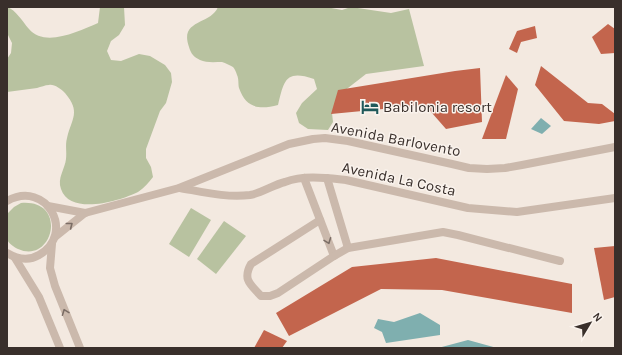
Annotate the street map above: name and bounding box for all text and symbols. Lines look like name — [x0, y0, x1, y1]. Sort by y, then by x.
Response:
hotel icon: Babilonia resort — [360, 97, 380, 117]
place label: Babilonia resort — [383, 98, 492, 116]
street label: Avenida Barlovento — [330, 118, 462, 160]
street label: Avenida La Costa — [341, 158, 457, 200]
one-way arrow — [65, 223, 72, 230]
one-way arrow — [323, 237, 331, 244]
north arrow — [570, 303, 610, 343]
one-way arrow — [62, 308, 70, 315]
text: N — [590, 310, 605, 324]

